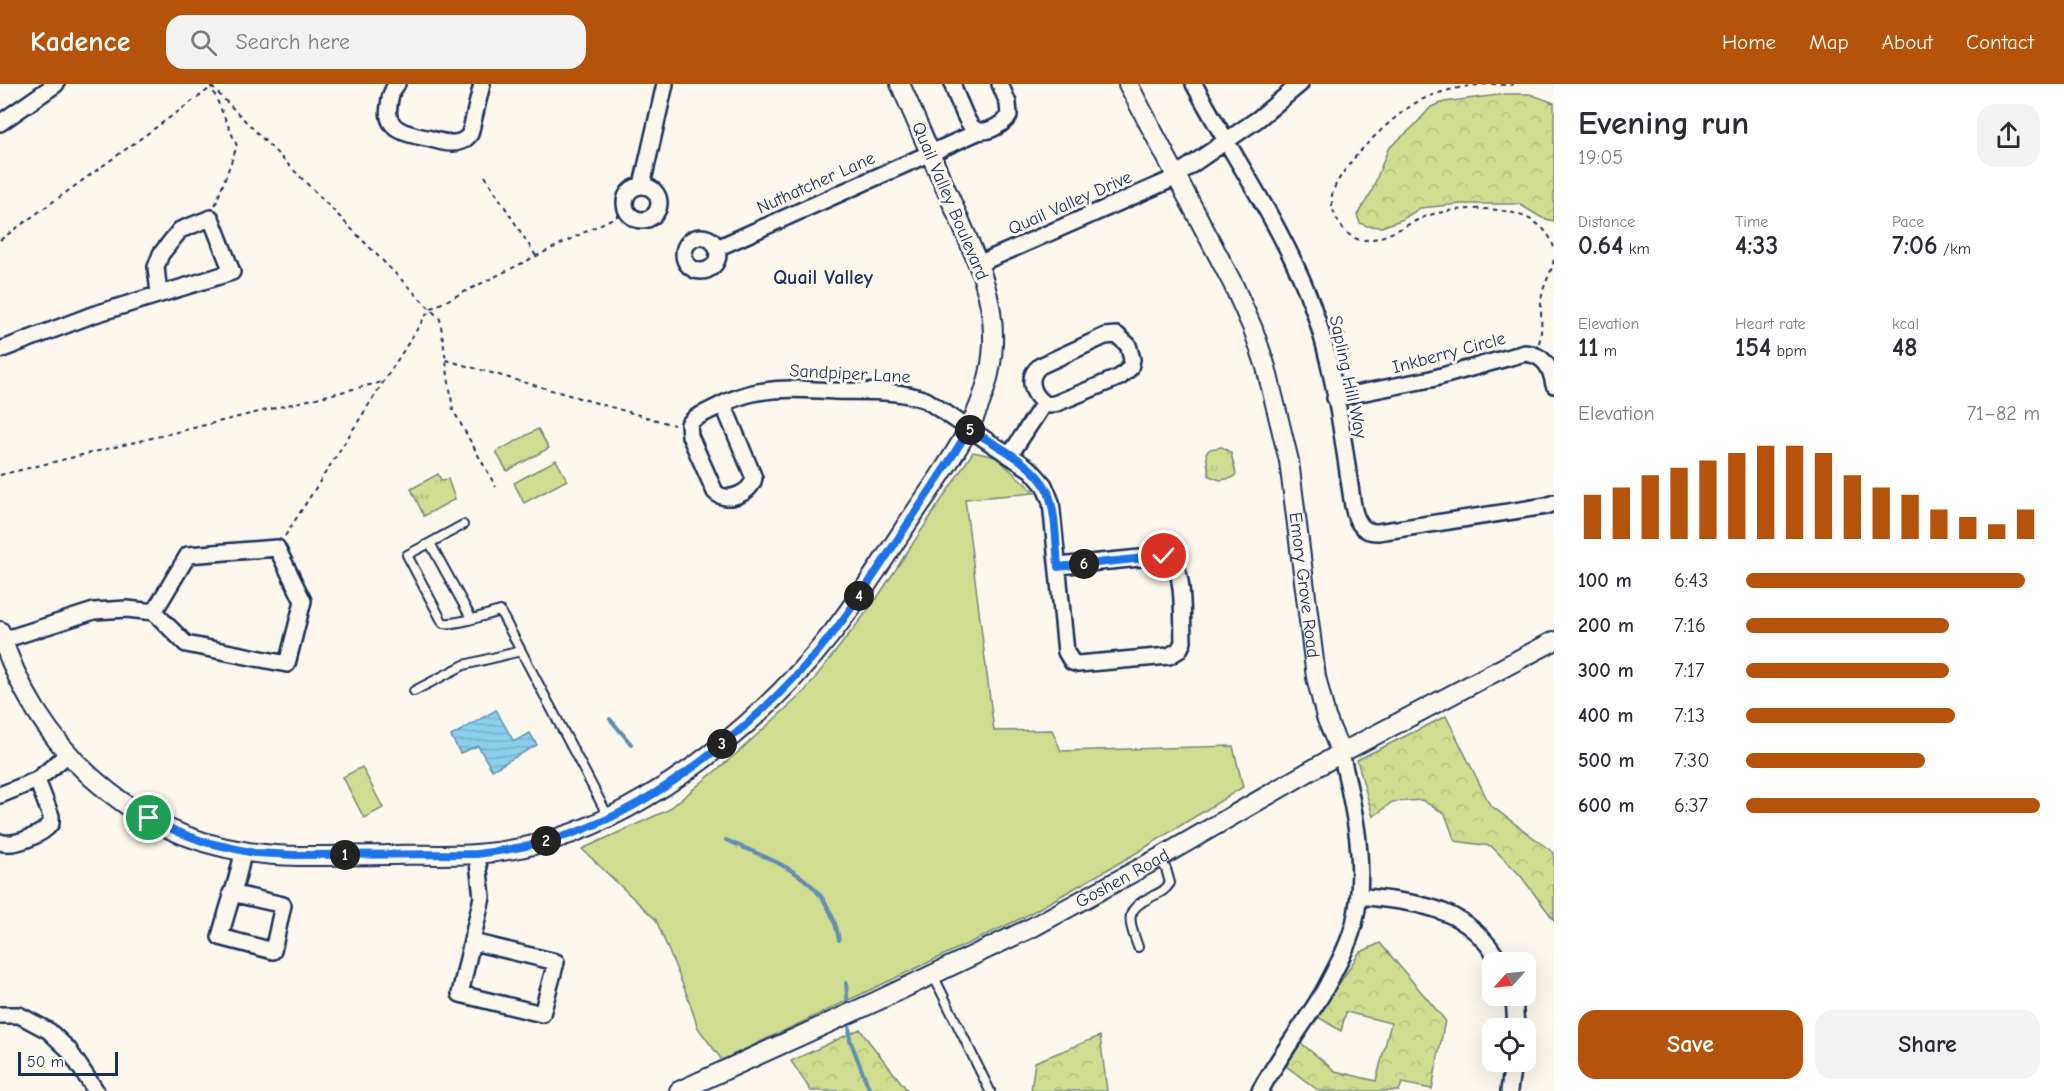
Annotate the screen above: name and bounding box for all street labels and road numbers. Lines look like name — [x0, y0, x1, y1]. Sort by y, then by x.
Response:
street label: Quail Valley Boulevard — [907, 119, 993, 283]
street label: Nuthatcher Lane — [754, 148, 878, 218]
street label: Quail Valley Drive — [1005, 166, 1135, 240]
street label: Sapling Hill Way — [1325, 314, 1371, 441]
street label: Inkberry Circle — [1390, 328, 1508, 378]
street label: Sandpiper Lane — [789, 360, 911, 388]
street label: Emory Grove Road — [1285, 511, 1324, 659]
street label: Goshen Road — [1072, 844, 1173, 912]

